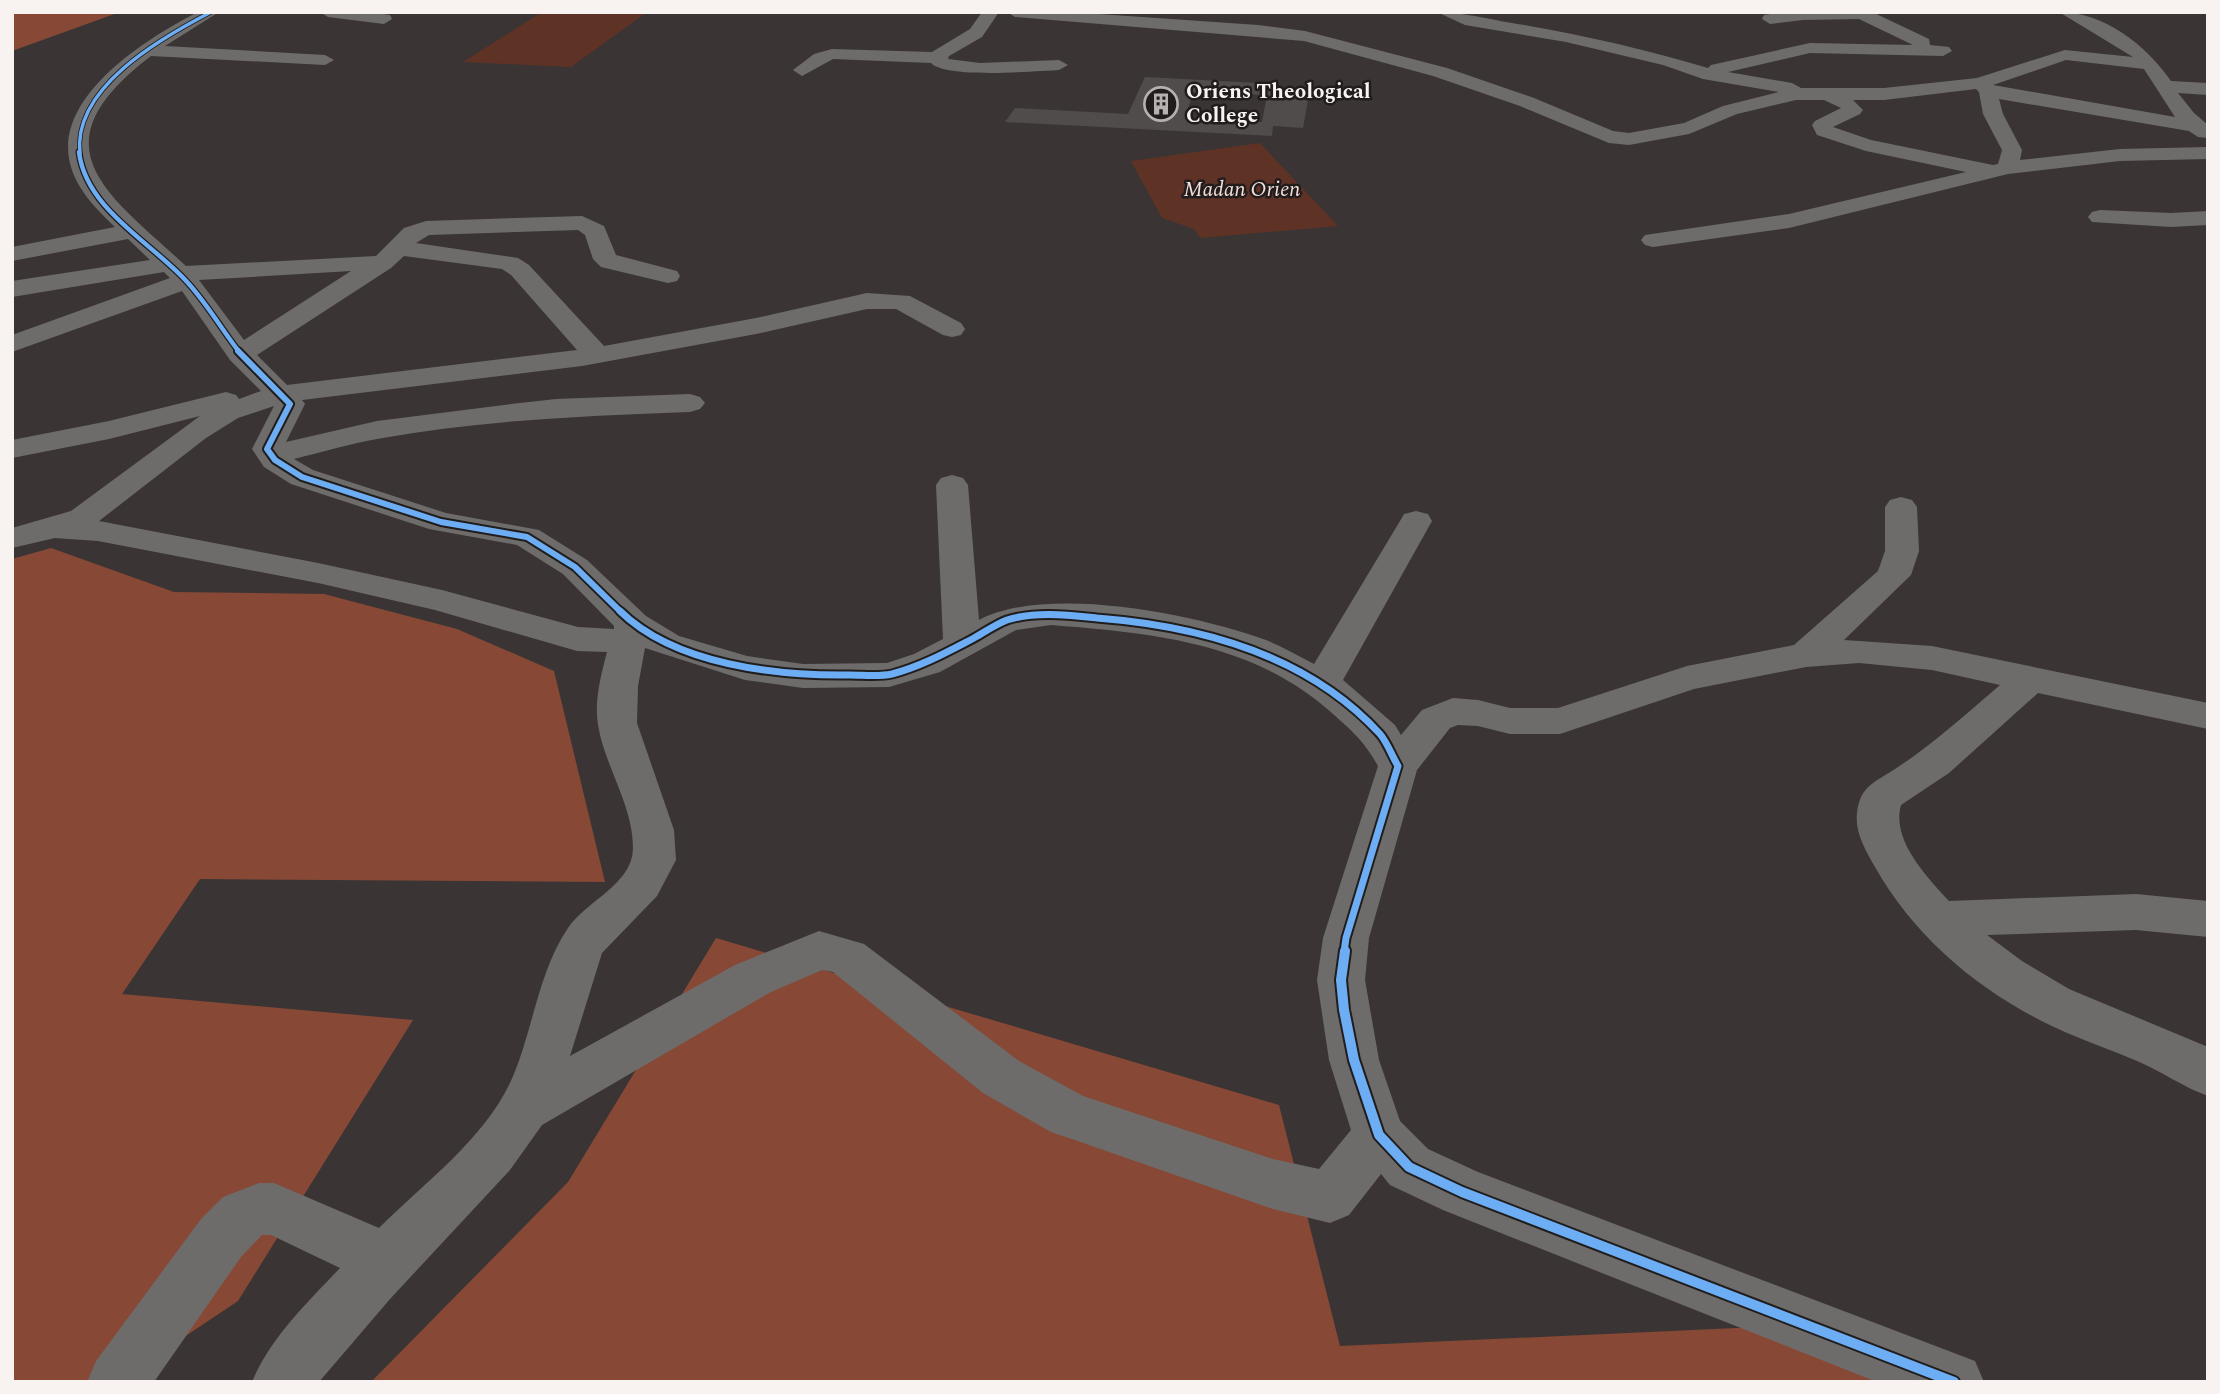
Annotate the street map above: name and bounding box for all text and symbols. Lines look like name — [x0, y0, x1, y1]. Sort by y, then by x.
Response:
place label: Oriens Theological College — [1186, 76, 1371, 132]
building icon: Oriens Theological College — [1142, 85, 1180, 123]
park label: Madan Orien — [1184, 174, 1300, 206]

